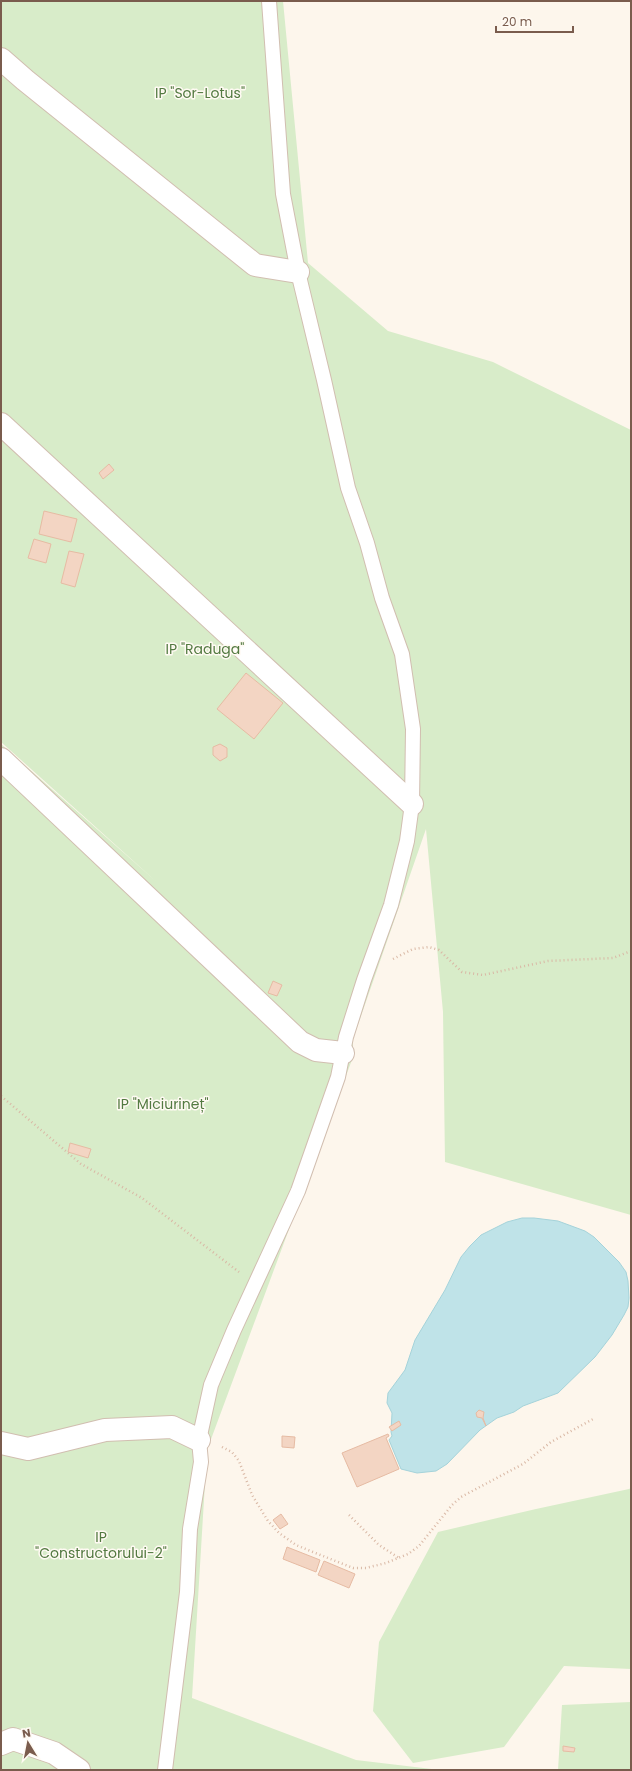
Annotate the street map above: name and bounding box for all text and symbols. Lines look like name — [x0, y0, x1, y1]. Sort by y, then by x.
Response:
scale bar — [496, 8, 573, 34]
text: 20 m — [502, 13, 532, 30]
park label: IP "Sor-Lotus" — [155, 83, 245, 103]
park label: IP "Raduga" — [166, 639, 244, 659]
park label: IP "Miciurineț" — [117, 1094, 209, 1114]
park label: IP "Constructorului-2" — [35, 1527, 167, 1563]
north arrow — [8, 1723, 48, 1763]
text: N — [21, 1725, 32, 1742]

